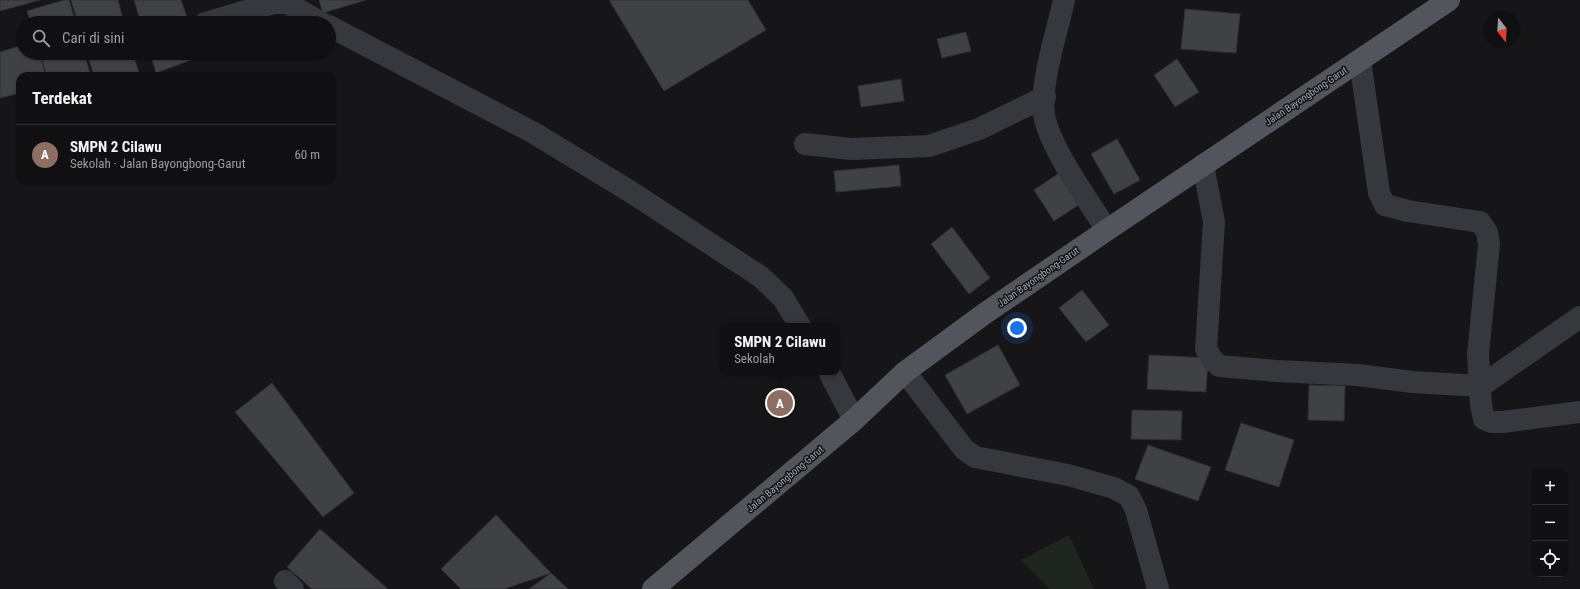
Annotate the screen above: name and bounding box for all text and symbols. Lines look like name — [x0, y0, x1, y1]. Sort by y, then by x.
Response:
north arrow — [1484, 12, 1520, 48]
search box — [16, 16, 336, 60]
icon: search — [30, 27, 52, 49]
text: Cari di sini — [62, 29, 124, 47]
street label: Jalan Bayongbong-Garut — [1263, 64, 1349, 128]
text: Terdekat — [32, 88, 92, 108]
text: SMPN 2 Cilawu — [70, 138, 162, 156]
text: A — [41, 147, 49, 162]
text: 60 m — [294, 147, 320, 162]
text: Sekolah · Jalan Bayongbong-Garut — [70, 156, 246, 171]
street label: Jalan Bayongbong-Garut — [995, 245, 1081, 309]
your location — [1007, 318, 1027, 338]
popup — [720, 323, 840, 375]
text: SMPN 2 Cilawu — [734, 333, 826, 351]
text: Sekolah — [734, 351, 775, 366]
pin: A — [767, 388, 793, 418]
street label: Jalan Bayongbong-Garut — [744, 444, 826, 514]
map controls — [1532, 469, 1568, 577]
button: + — [1532, 469, 1568, 505]
button: − — [1532, 505, 1568, 541]
button: locate — [1532, 541, 1568, 577]

